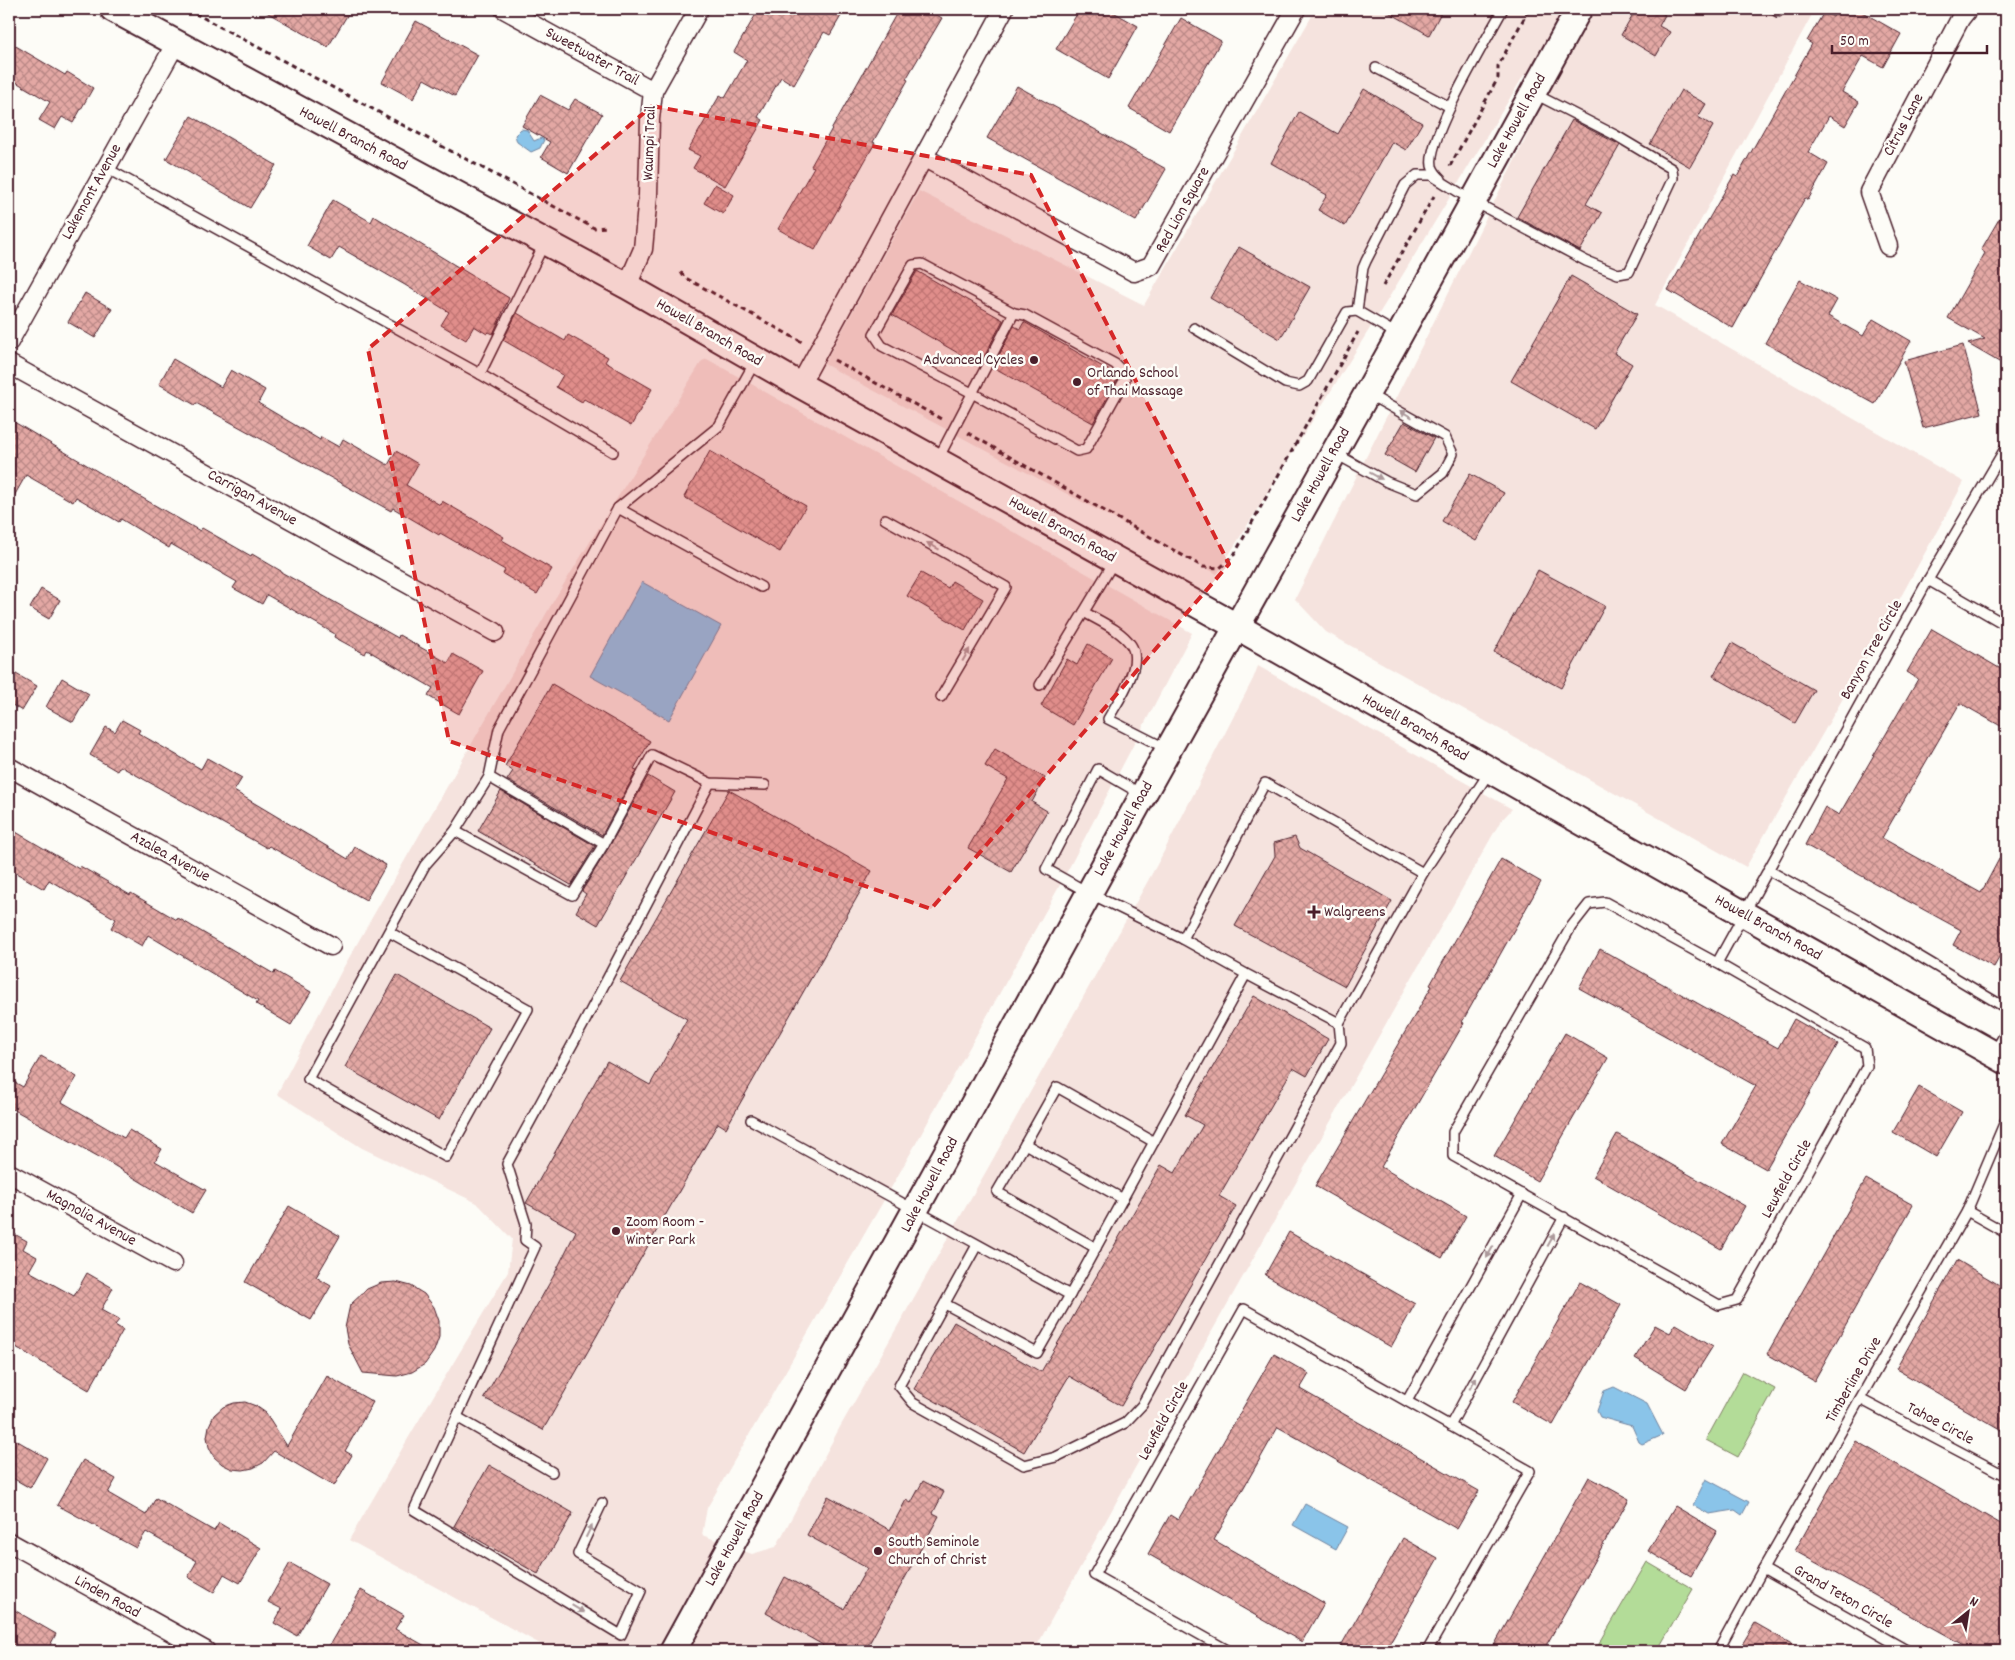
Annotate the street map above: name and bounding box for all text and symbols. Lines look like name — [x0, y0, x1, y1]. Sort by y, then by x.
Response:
street label: Sweetwater Trail — [541, 22, 643, 92]
scale bar — [1832, 22, 1988, 54]
text: 50 m — [1840, 31, 1869, 53]
street label: Lake Howell Road — [1481, 69, 1553, 173]
street label: Citrus Lane — [1878, 89, 1930, 161]
street label: Howell Branch Road — [295, 101, 411, 177]
street label: Waumpi Trail — [637, 105, 663, 181]
street label: Lakemont Avenue — [56, 140, 128, 244]
street label: Red Lion Square — [1150, 163, 1216, 257]
street label: Howell Branch Road — [651, 293, 767, 373]
place label: Advanced Cycles — [923, 349, 1024, 372]
marker: Advanced Cycles — [1028, 354, 1040, 366]
place label: Orlando School of Thai Massage — [1087, 362, 1183, 403]
marker: Orlando School of Thai Massage — [1071, 376, 1083, 388]
one-way arrow — [1399, 410, 1413, 419]
street label: Lake Howell Road — [1285, 423, 1357, 527]
street label: Carrigan Avenue — [203, 464, 301, 532]
one-way arrow — [1369, 472, 1384, 480]
street label: Howell Branch Road — [1004, 491, 1120, 569]
one-way arrow — [926, 542, 940, 550]
street label: Banyon Tree Circle — [1835, 596, 1909, 704]
one-way arrow — [961, 648, 970, 662]
street label: Howell Branch Road — [1357, 688, 1473, 768]
street label: Lake Howell Road — [1088, 777, 1160, 881]
street label: Azalea Avenue — [126, 826, 214, 888]
street label: Howell Branch Road — [1710, 889, 1826, 967]
place label: Walgreens — [1324, 901, 1386, 924]
marker: Walgreens — [1308, 906, 1320, 918]
street label: Lake Howell Road — [895, 1133, 965, 1237]
street label: Lewfield Circle — [1756, 1135, 1818, 1223]
street label: Magnolia Avenue — [42, 1184, 140, 1252]
place label: Zoom Room - Winter Park — [626, 1211, 704, 1252]
marker: Zoom Room - Winter Park — [610, 1225, 622, 1237]
one-way arrow — [1547, 1233, 1555, 1248]
one-way arrow — [1486, 1244, 1494, 1259]
street label: Timberline Drive — [1820, 1333, 1888, 1427]
one-way arrow — [1469, 1376, 1478, 1390]
street label: Lewfield Circle — [1133, 1377, 1195, 1465]
street label: Tahoe Circle — [1902, 1397, 1978, 1451]
street label: Lake Howell Road — [699, 1487, 771, 1591]
one-way arrow — [585, 1524, 593, 1538]
place label: South Seminole Church of Christ — [888, 1531, 987, 1572]
marker: South Seminole Church of Christ — [872, 1545, 884, 1557]
street label: Grand Teton Circle — [1789, 1559, 1897, 1635]
street label: Linden Road — [70, 1569, 144, 1625]
north arrow — [1942, 1588, 1992, 1638]
text: N — [1966, 1592, 1982, 1613]
one-way arrow — [572, 1605, 585, 1614]

